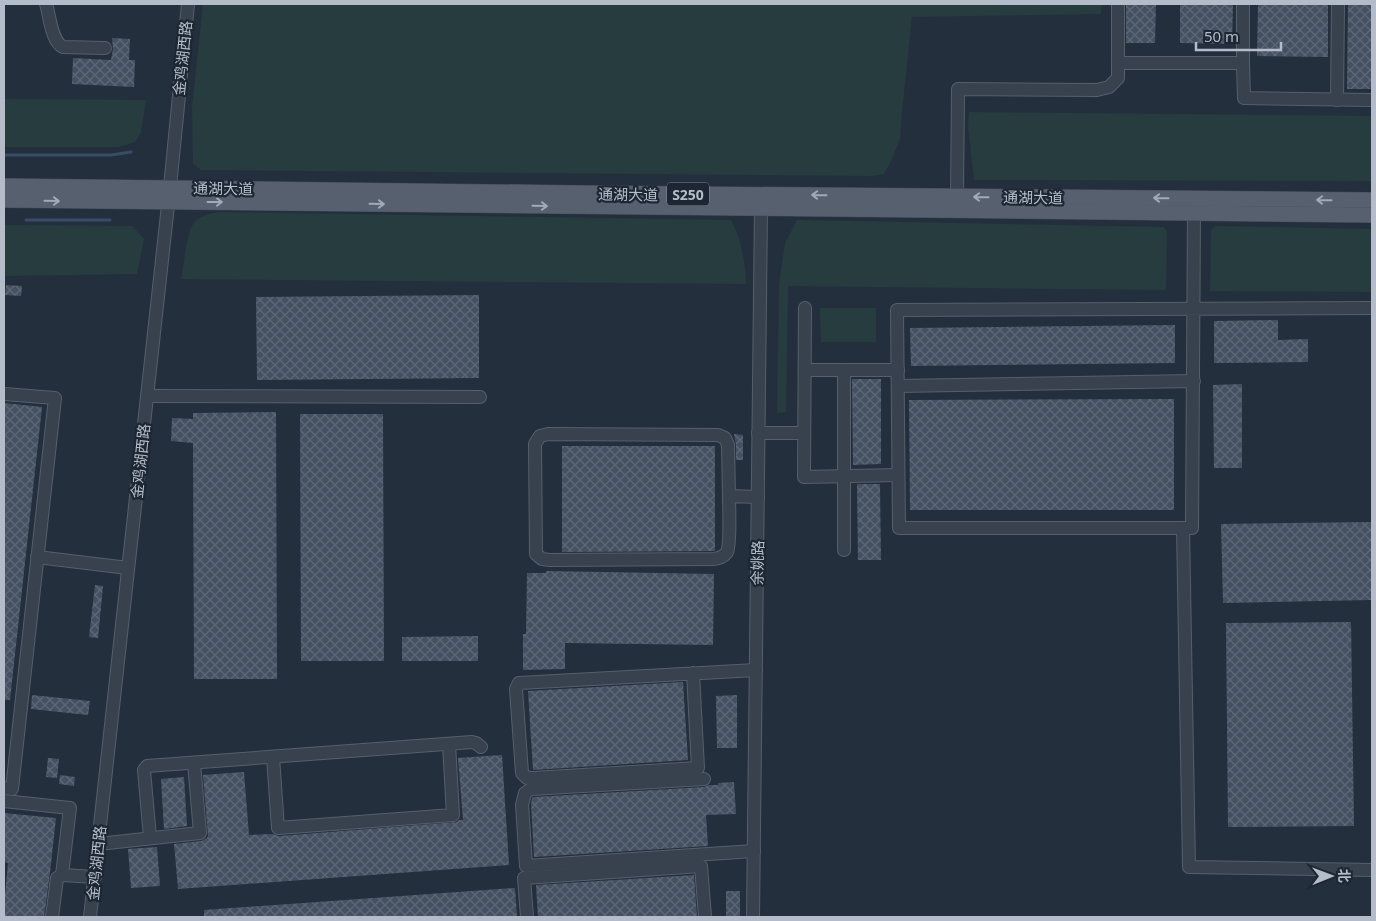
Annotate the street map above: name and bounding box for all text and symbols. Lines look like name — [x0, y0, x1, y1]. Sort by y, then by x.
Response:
street label: 金鸡湖西路 — [168, 20, 196, 96]
scale bar — [1196, 20, 1281, 52]
text: 50 m — [1204, 26, 1239, 46]
street label: 通湖大道 — [193, 177, 253, 199]
road number: S250 — [667, 182, 709, 205]
street label: 通湖大道 — [598, 183, 658, 205]
street label: 通湖大道 — [1003, 186, 1063, 208]
one-way arrow — [811, 190, 827, 200]
one-way arrow — [973, 192, 990, 202]
one-way arrow — [1153, 194, 1169, 203]
one-way arrow — [1316, 195, 1332, 205]
one-way arrow — [44, 196, 60, 206]
one-way arrow — [206, 197, 223, 207]
one-way arrow — [369, 199, 385, 209]
one-way arrow — [532, 201, 548, 210]
street label: 金鸡湖西路 — [126, 423, 154, 499]
street label: 余姚路 — [747, 540, 767, 586]
street label: 金鸡湖西路 — [82, 825, 110, 901]
north arrow — [1306, 851, 1356, 901]
text: 北 — [1335, 869, 1354, 883]

